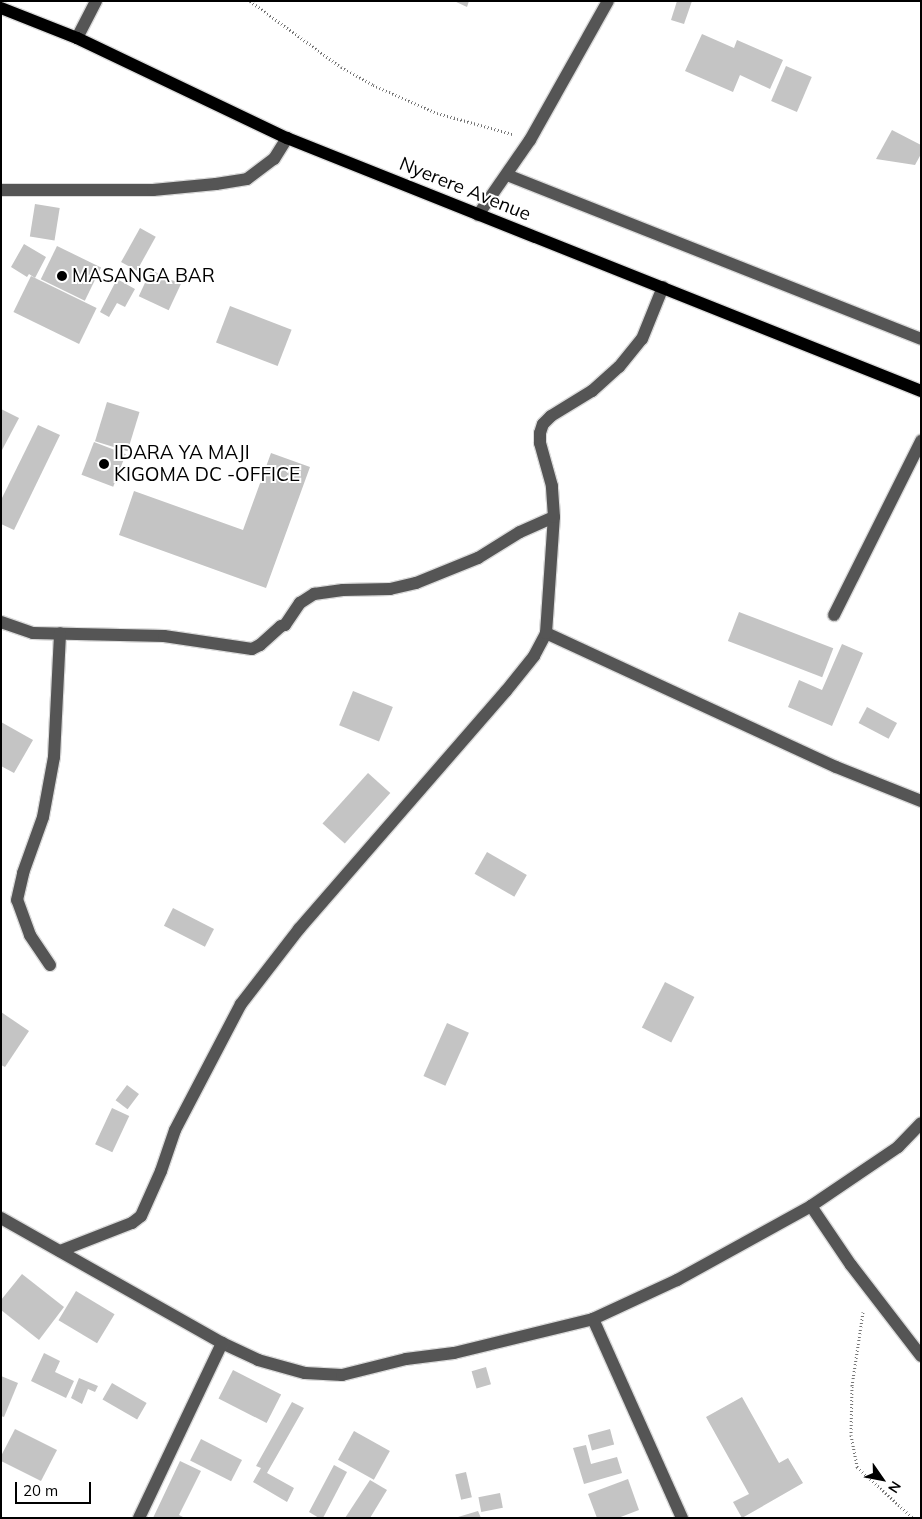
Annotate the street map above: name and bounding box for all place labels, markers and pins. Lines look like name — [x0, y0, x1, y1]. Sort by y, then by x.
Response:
place label: MASANGA BAR — [72, 265, 215, 287]
marker: MASANGA BAR — [56, 270, 68, 282]
place label: IDARA YA MAJI KIGOMA DC -OFFICE — [114, 442, 300, 486]
marker: IDARA YA MAJI KIGOMA DC -OFFICE — [98, 458, 110, 470]

